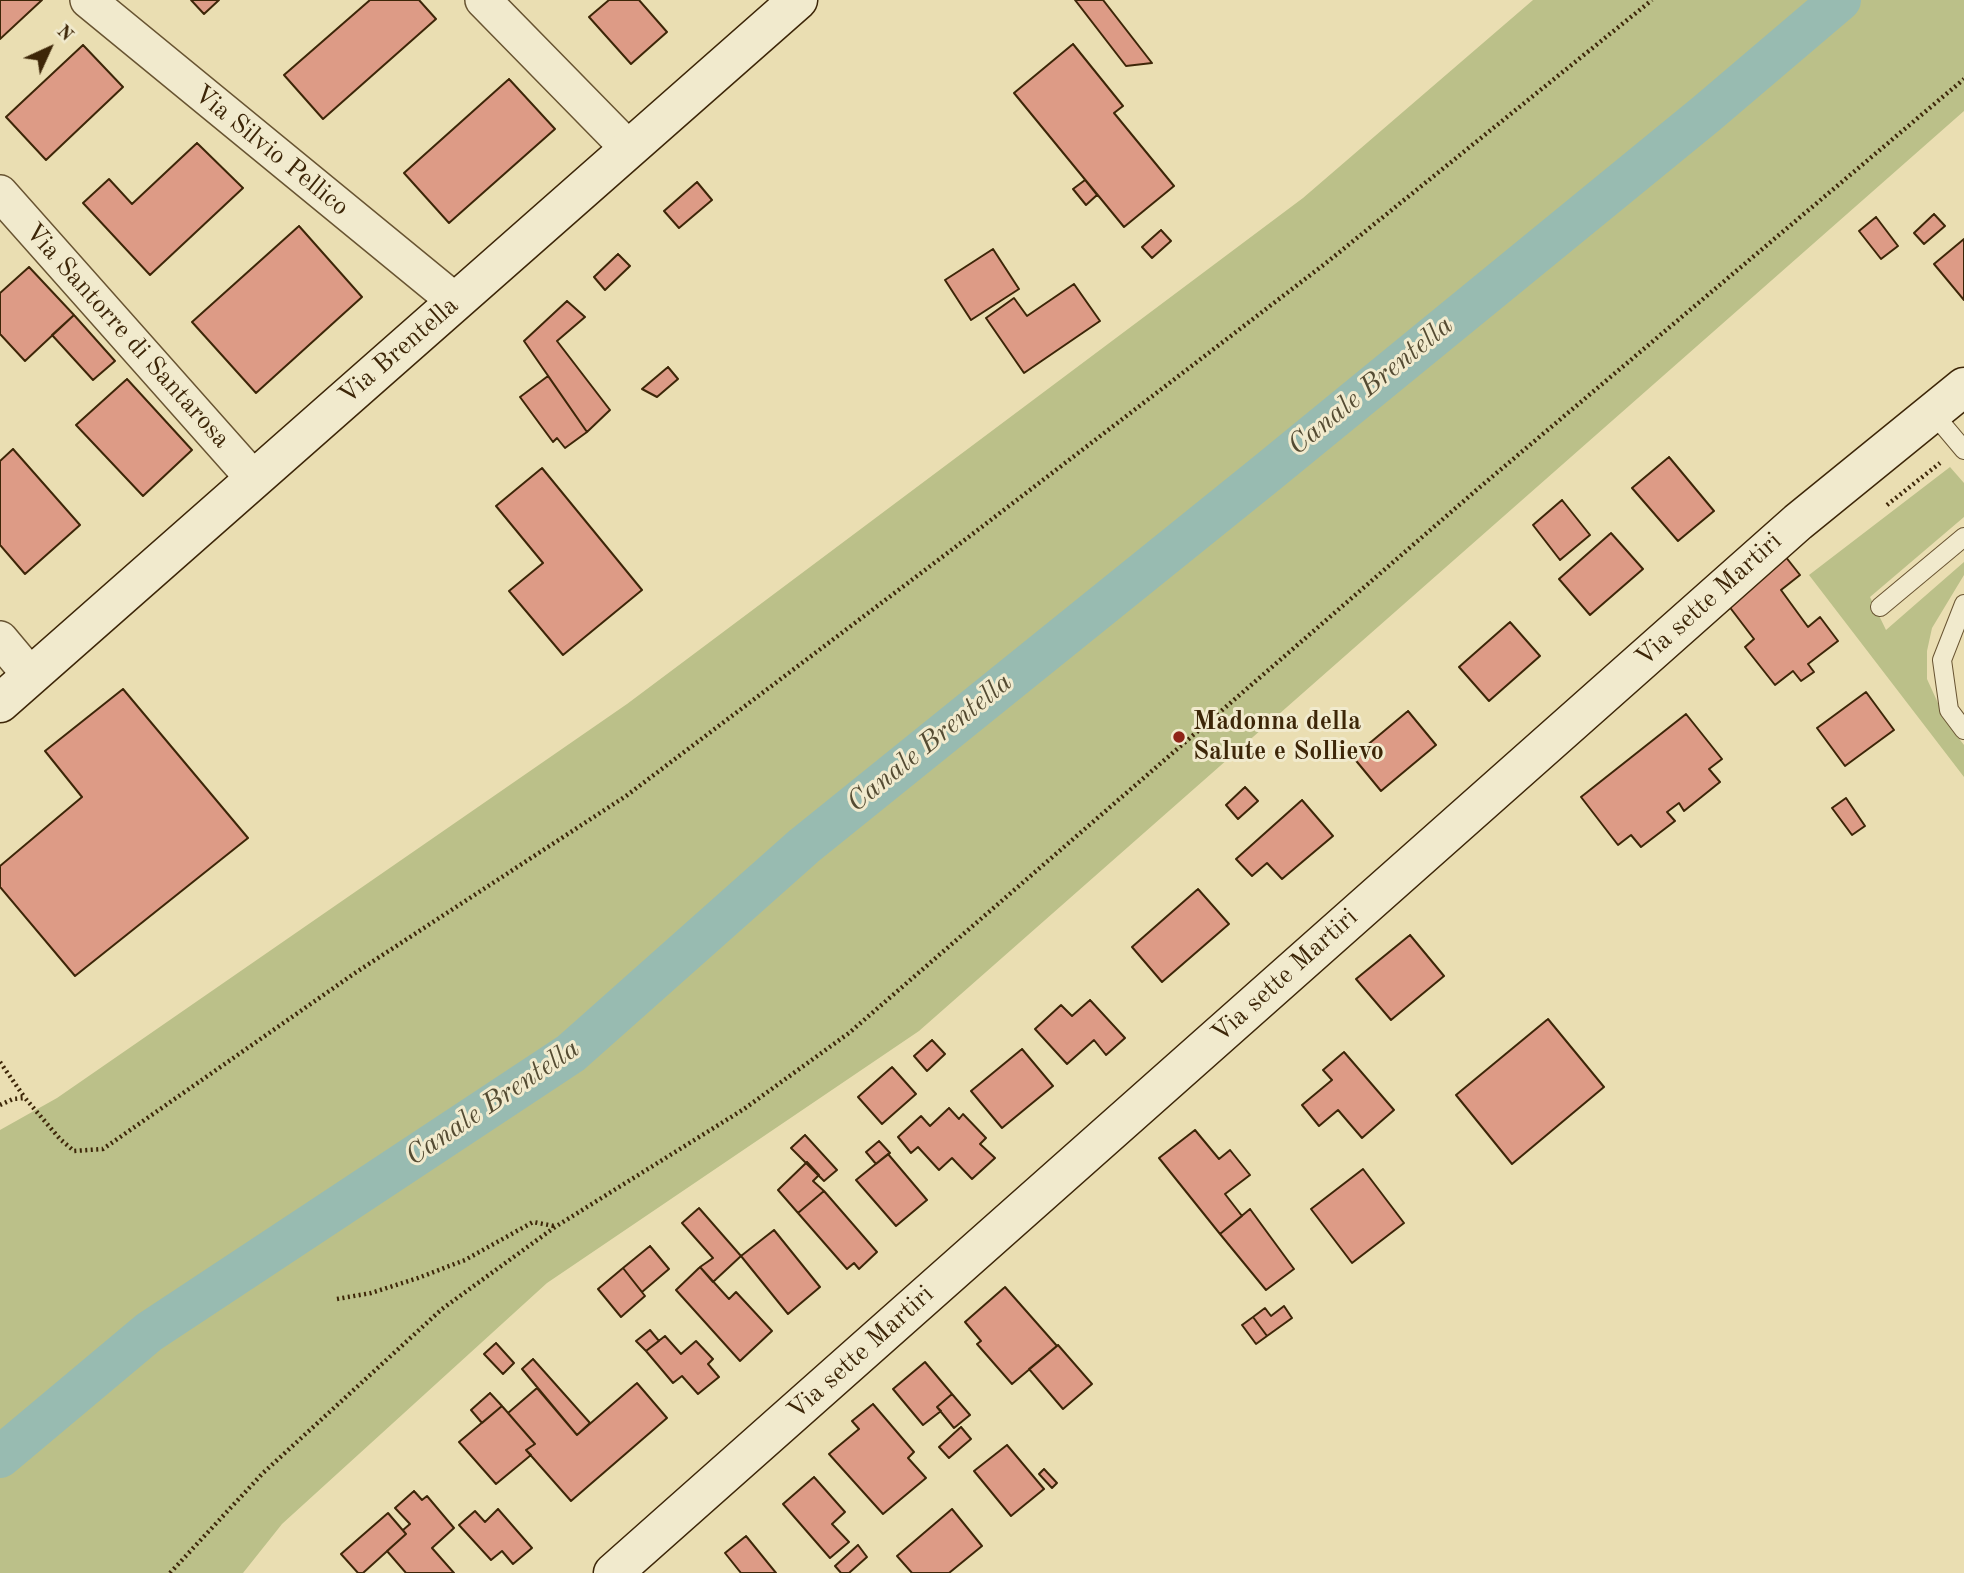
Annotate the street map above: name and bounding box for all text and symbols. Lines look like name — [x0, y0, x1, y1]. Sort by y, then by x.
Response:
north arrow — [14, 14, 84, 84]
text: N — [52, 22, 76, 46]
street label: Via Silvio Pellico — [187, 79, 355, 223]
street label: Via Santorre di Santarosa — [18, 217, 236, 455]
street label: Via Brentella — [333, 290, 465, 412]
water label: Canale Brentella — [1282, 309, 1460, 463]
street label: Via sette Martiri — [1630, 526, 1788, 674]
water label: Canale Brentella — [841, 666, 1019, 820]
place label: Madonna della Salute e Sollievo — [1193, 706, 1384, 768]
marker: Madonna della Salute e Sollievo — [1171, 729, 1187, 745]
street label: Via sette Martiri — [1206, 902, 1364, 1050]
water label: Canale Brentella — [400, 1032, 586, 1174]
street label: Via sette Martiri — [782, 1279, 940, 1427]

